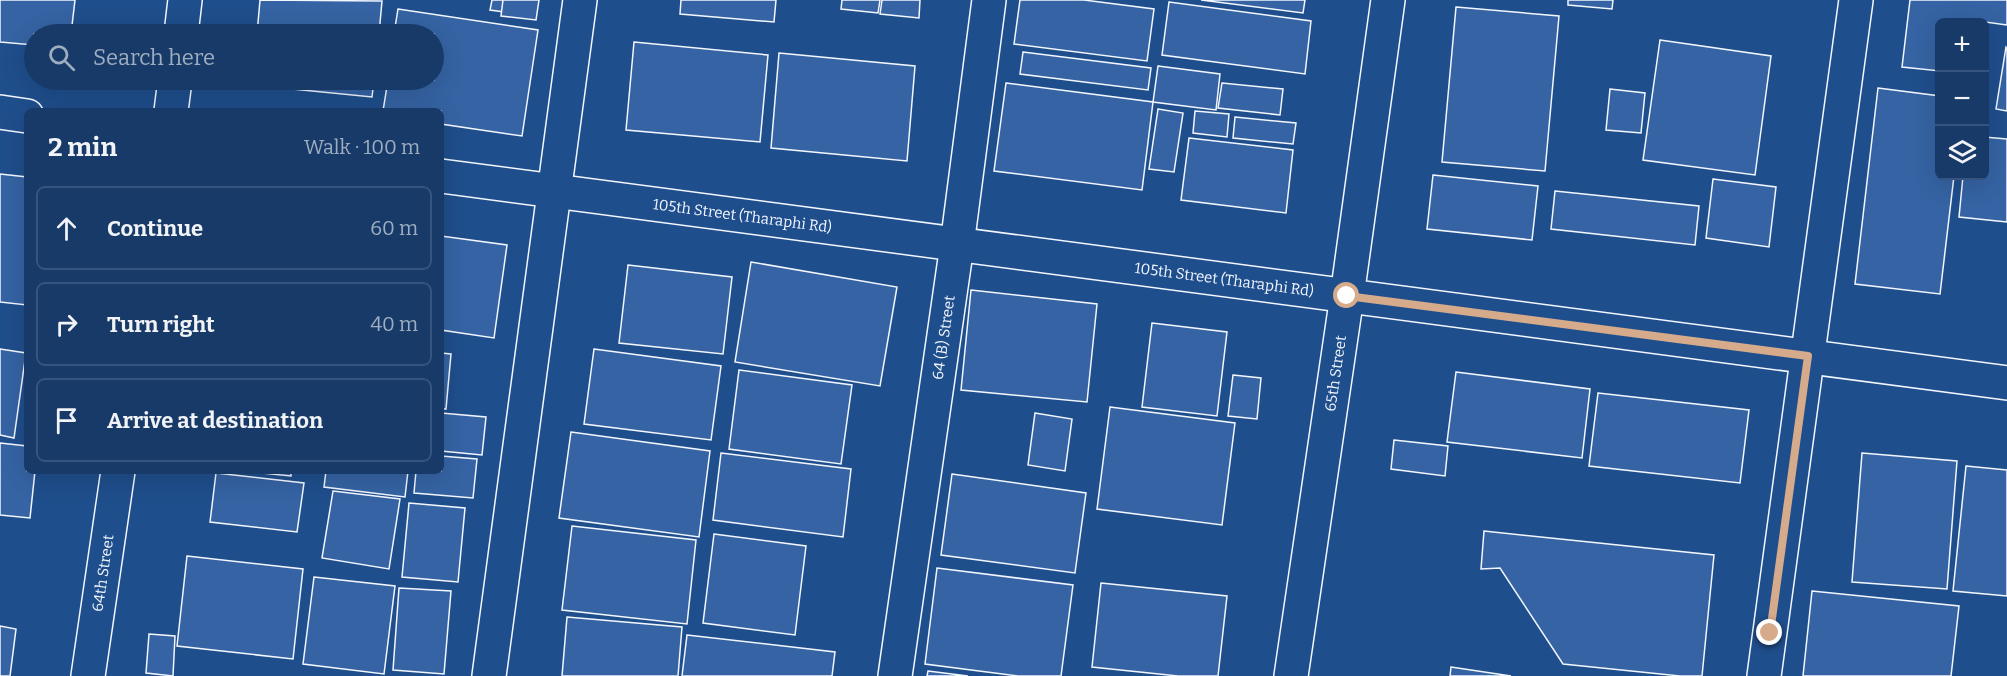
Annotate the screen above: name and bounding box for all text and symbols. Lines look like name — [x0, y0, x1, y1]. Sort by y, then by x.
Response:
map controls — [1935, 18, 1989, 180]
button: + — [1935, 18, 1989, 72]
search box — [24, 24, 444, 90]
icon: search — [45, 41, 78, 74]
text: Search here — [93, 44, 215, 71]
button: − — [1935, 72, 1989, 126]
button: layers — [1935, 126, 1989, 180]
text: 2 min — [48, 132, 117, 163]
text: Walk · 100 m — [304, 135, 420, 159]
street label: 105th Street (Tharaphi Rd) — [652, 195, 833, 237]
icon: ahead — [50, 212, 83, 245]
text: Continue — [107, 215, 203, 242]
text: 60 m — [370, 216, 418, 240]
street label: 105th Street (Tharaphi Rd) — [1134, 259, 1315, 300]
route start — [1333, 282, 1359, 308]
street label: 64 (B) Street — [929, 294, 959, 381]
icon: right — [50, 308, 83, 341]
text: Turn right — [107, 311, 215, 338]
text: 40 m — [370, 312, 418, 336]
street label: 65th Street — [1321, 334, 1350, 412]
icon: arrive — [50, 404, 83, 437]
text: Arrive at destination — [107, 407, 323, 434]
street label: 64th Street — [89, 533, 118, 613]
route end — [1756, 619, 1782, 645]

